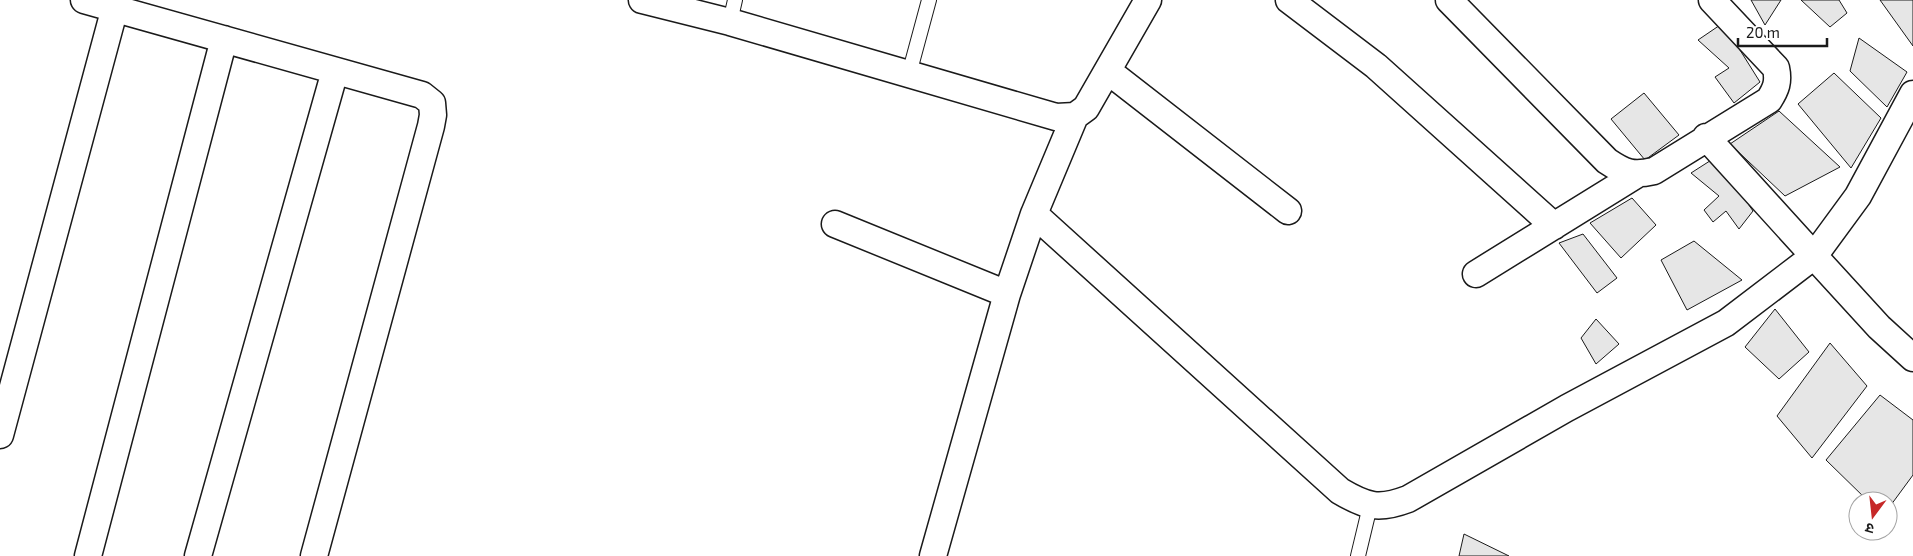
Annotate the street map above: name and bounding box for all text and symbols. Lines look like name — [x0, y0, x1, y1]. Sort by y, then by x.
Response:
scale bar — [1738, 15, 1827, 47]
text: 20 m — [1746, 23, 1780, 41]
north arrow — [1848, 491, 1898, 541]
text: उ — [1863, 520, 1876, 538]

